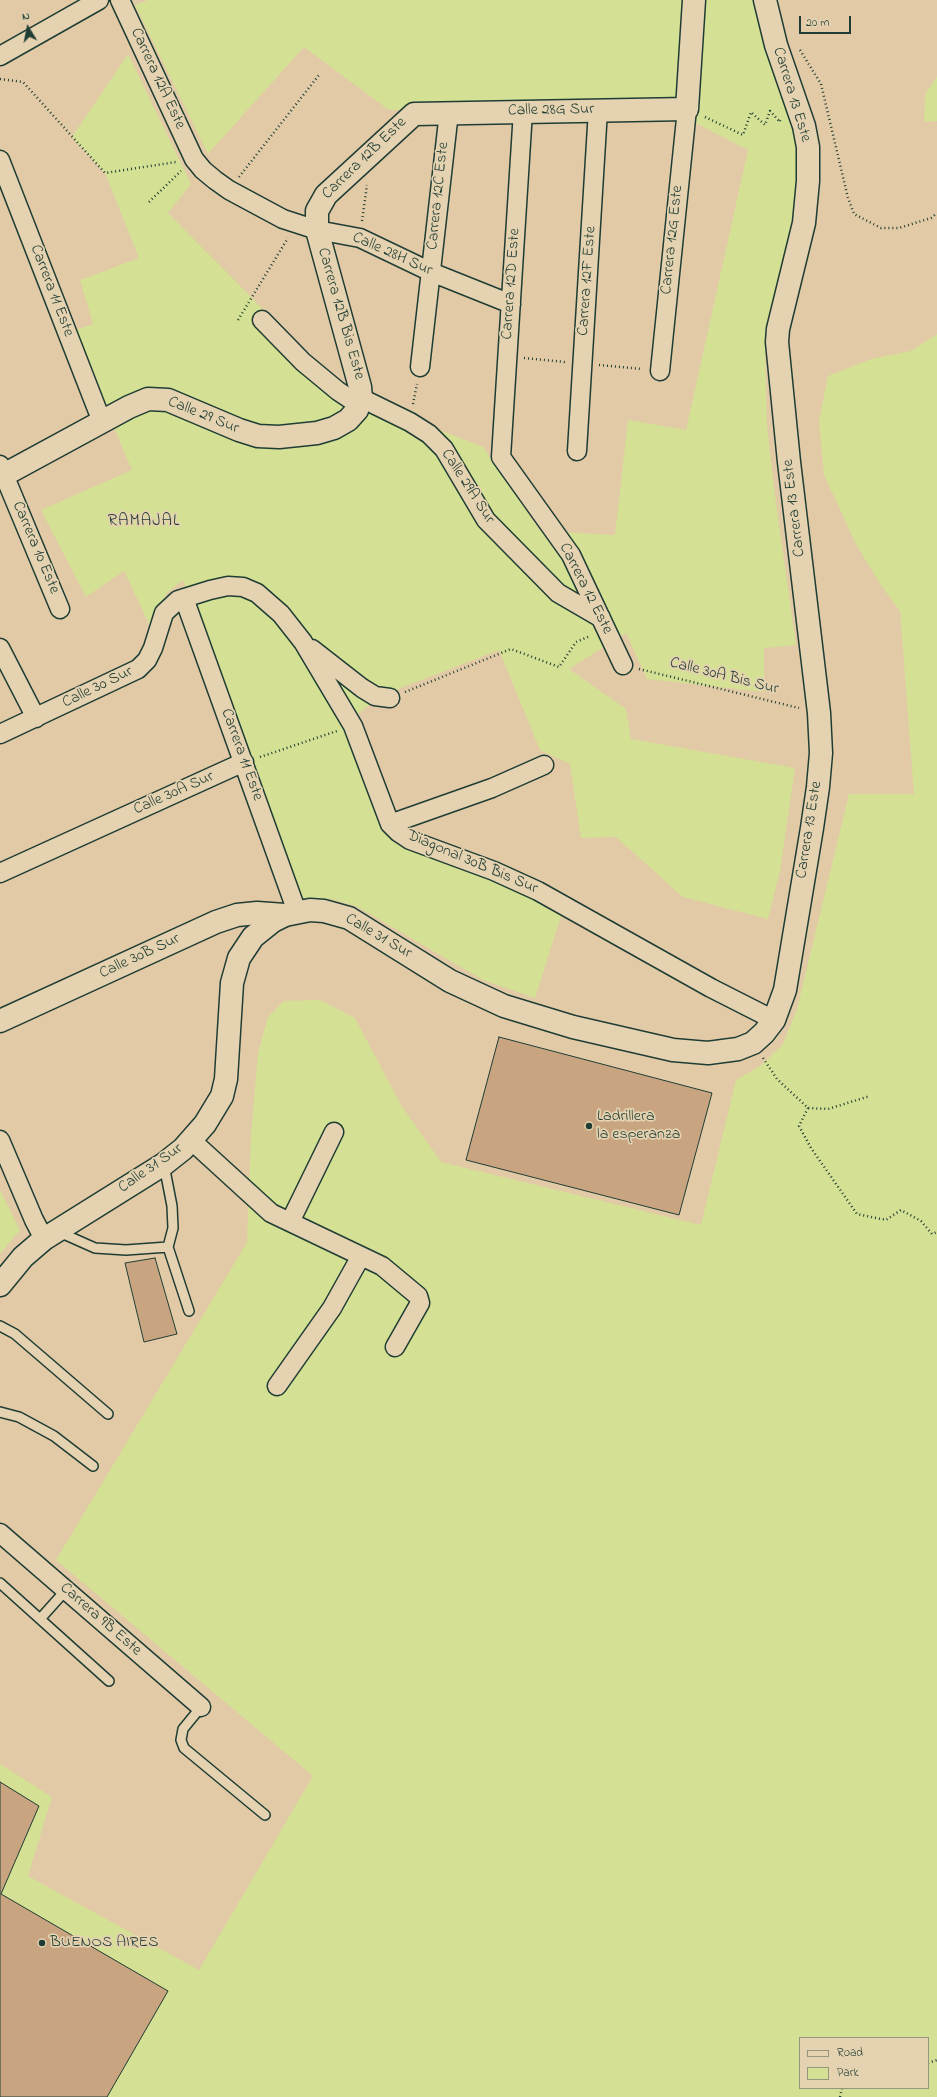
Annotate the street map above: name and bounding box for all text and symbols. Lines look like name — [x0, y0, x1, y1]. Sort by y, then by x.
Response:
north arrow — [8, 8, 48, 48]
text: N — [21, 8, 31, 25]
scale bar — [801, 8, 853, 34]
text: 20 m — [806, 14, 829, 32]
street label: Carrera 12A Este — [125, 25, 189, 133]
street label: Carrera 13 Este — [767, 45, 815, 145]
street label: Calle 28G Sur — [508, 101, 594, 121]
street label: Carrera 12B Este — [319, 114, 411, 204]
street label: Carrera 12C Este — [424, 141, 454, 251]
street label: Carrera 12G Este — [658, 185, 688, 295]
street label: Carrera 12F Este — [575, 226, 601, 336]
street label: Carrera 12D Este — [499, 228, 525, 340]
street label: Calle 28H Sur — [349, 229, 435, 281]
street label: Carrera 11 Este — [25, 242, 77, 340]
street label: Carrera 12B Bis Este — [312, 246, 368, 382]
street label: Calle 29 Sur — [165, 393, 241, 439]
street label: Calle 29A Sur — [436, 446, 498, 528]
street label: Carrera 13 Este — [779, 458, 811, 558]
street label: Carrera 10 Este — [7, 499, 63, 597]
district label: RAMAJAL — [108, 512, 180, 532]
street label: Carrera 12 Este — [554, 540, 616, 638]
street label: Calle 30A Bis Sur — [668, 654, 780, 700]
street label: Calle 30 Sur — [60, 663, 136, 713]
street label: Carrera 11 Este — [215, 706, 267, 804]
street label: Calle 30A Sur — [131, 768, 217, 820]
street label: Carrera 13 Este — [793, 780, 827, 880]
street label: Diagonal 30B Bis Sur — [404, 827, 540, 899]
street label: Calle 31 Sur — [341, 910, 415, 964]
street label: Calle 30B Sur — [97, 930, 183, 984]
place label: Ladrillera la esperanza — [597, 1107, 680, 1145]
marker: Ladrillera la esperanza — [584, 1121, 594, 1131]
street label: Calle 31 Sur — [115, 1140, 187, 1198]
street label: Carrera 9B Este — [55, 1579, 145, 1661]
place label: BUENOS AIRES — [50, 1933, 159, 1953]
marker: BUENOS AIRES — [37, 1938, 47, 1948]
legend — [799, 2037, 929, 2089]
text: Road — [837, 2044, 863, 2062]
text: Park — [837, 2064, 859, 2082]

